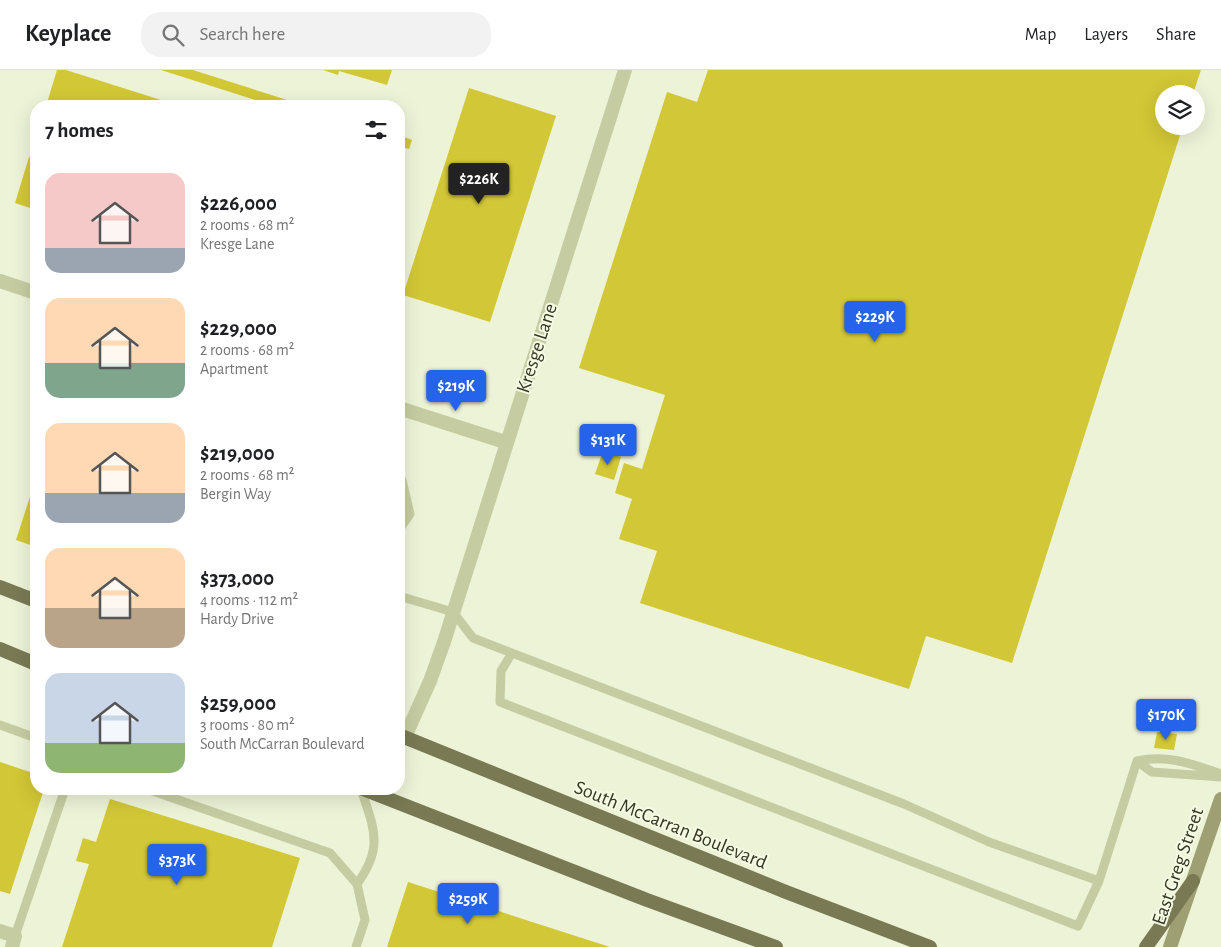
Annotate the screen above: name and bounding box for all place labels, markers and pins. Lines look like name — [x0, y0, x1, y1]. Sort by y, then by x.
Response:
pin: $226K — [444, 162, 514, 205]
pin: $229K — [840, 300, 910, 343]
pin: $219K — [421, 370, 491, 412]
pin: $131K — [573, 424, 643, 466]
pin: $170K — [1131, 698, 1201, 741]
pin: $373K — [142, 844, 212, 886]
pin: $259K — [433, 882, 503, 925]

